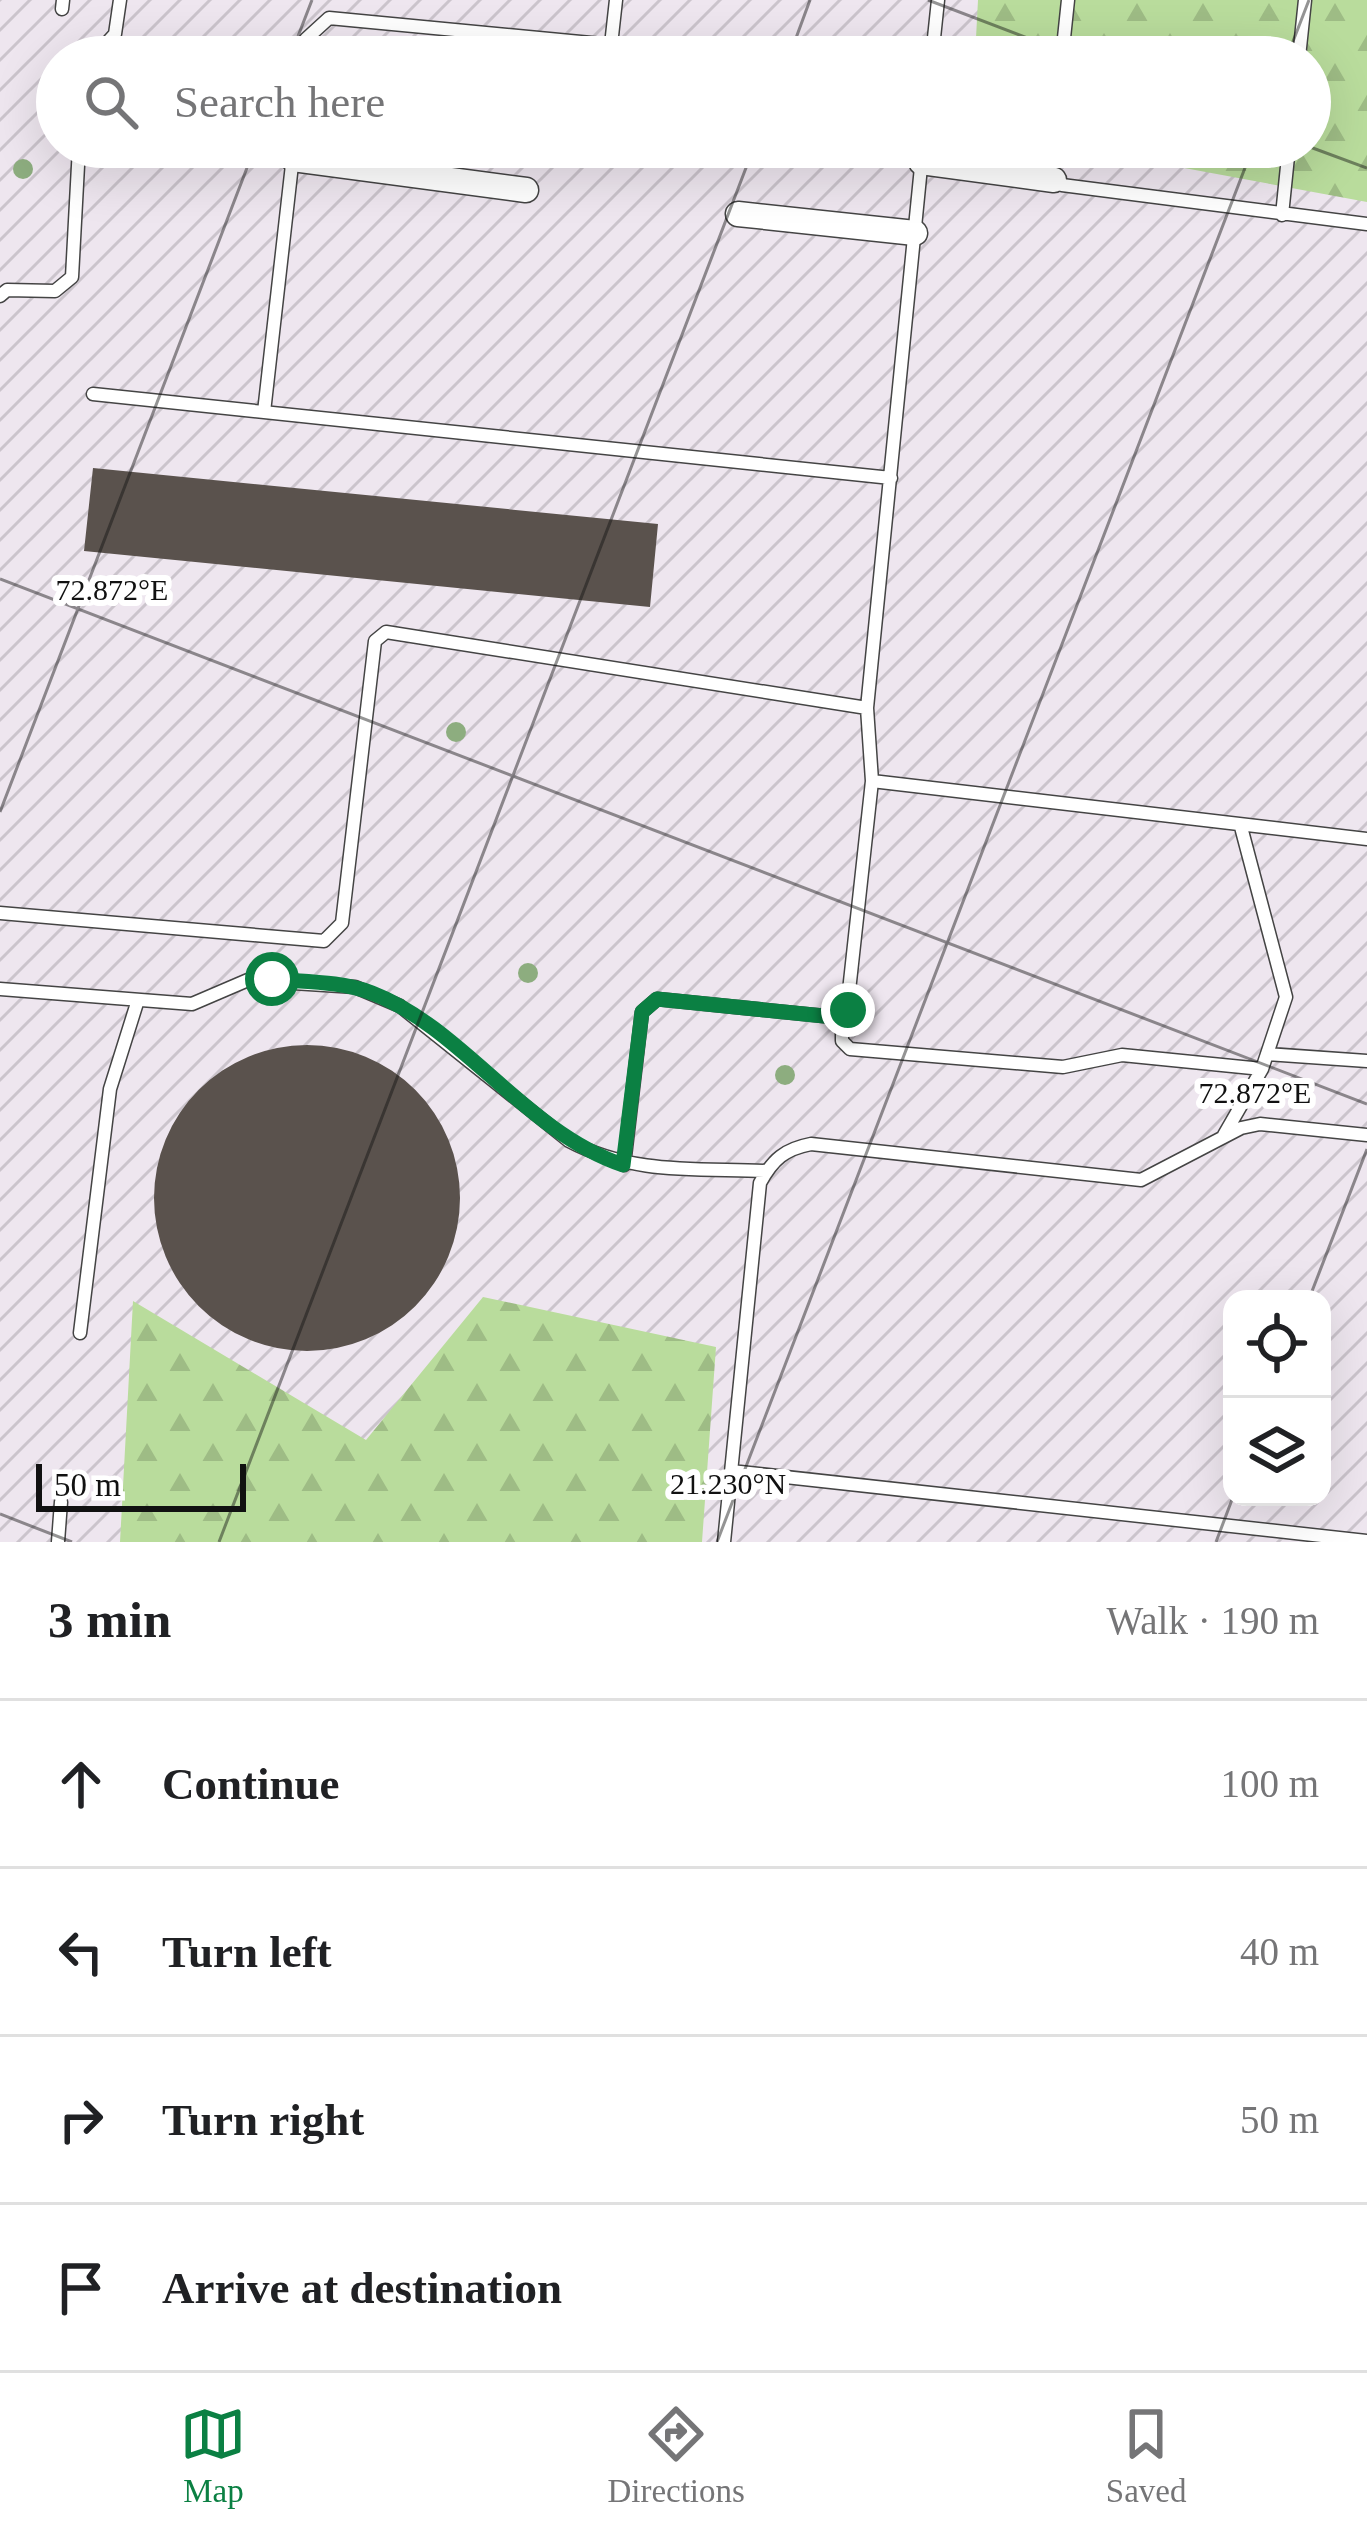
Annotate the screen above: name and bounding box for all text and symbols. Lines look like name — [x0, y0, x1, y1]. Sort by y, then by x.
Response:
search box — [36, 36, 1331, 168]
icon: search — [78, 69, 144, 135]
text: Search here — [174, 77, 385, 127]
text: 72.872°E — [56, 573, 168, 606]
route start — [245, 952, 299, 1006]
route end — [821, 983, 875, 1037]
text: 72.872°E — [1199, 1076, 1311, 1109]
map controls — [1223, 1290, 1331, 1506]
button: locate — [1223, 1290, 1331, 1398]
button: layers — [1223, 1398, 1331, 1506]
scale bar — [36, 1458, 246, 1511]
text: 50 m — [54, 1467, 121, 1503]
text: 21.230°N — [670, 1467, 786, 1500]
text: 3 min — [48, 1592, 171, 1648]
text: Walk · 190 m — [1107, 1599, 1319, 1642]
icon: ahead — [48, 1751, 114, 1817]
text: Continue — [162, 1759, 340, 1809]
text: 100 m — [1220, 1762, 1319, 1805]
icon: left — [48, 1919, 114, 1985]
text: Turn left — [162, 1927, 332, 1977]
text: 40 m — [1240, 1930, 1319, 1973]
icon: right — [48, 2087, 114, 2153]
text: Turn right — [162, 2095, 364, 2145]
text: 50 m — [1240, 2098, 1319, 2141]
icon: arrive — [48, 2255, 114, 2321]
text: Arrive at destination — [162, 2263, 562, 2313]
tab: Map — [180, 2401, 246, 2510]
tab: Directions — [607, 2401, 745, 2510]
tab: Saved — [1106, 2401, 1187, 2510]

